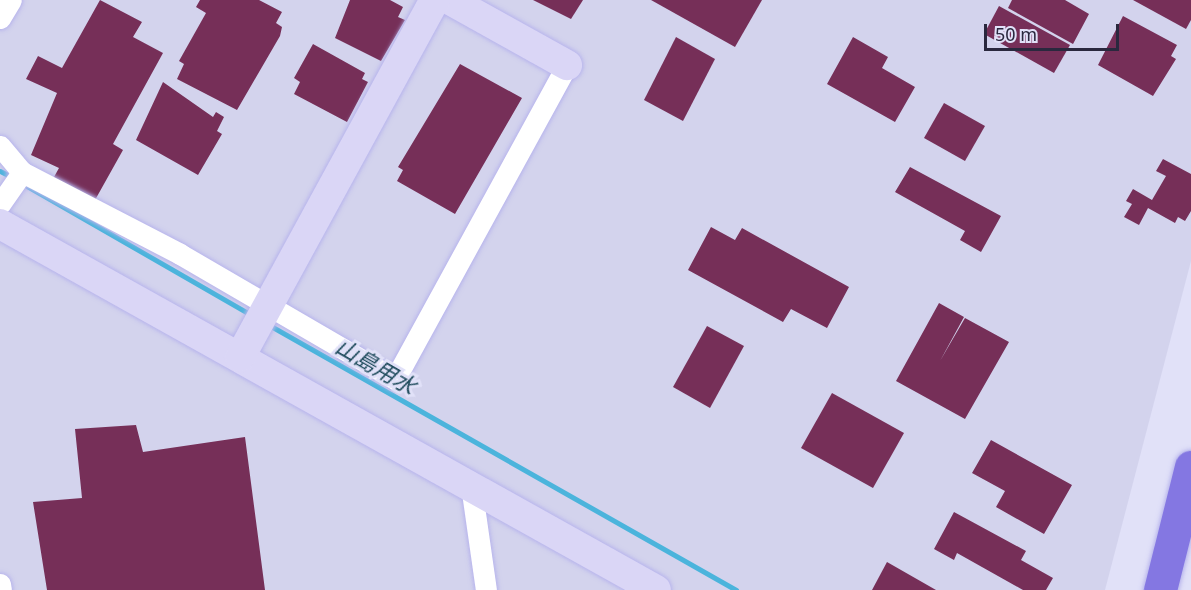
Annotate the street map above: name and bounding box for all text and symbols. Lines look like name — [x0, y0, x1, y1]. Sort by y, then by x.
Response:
scale bar — [987, 12, 1122, 50]
text: 50 m — [995, 22, 1037, 46]
water label: 山島用水 — [331, 333, 421, 399]

